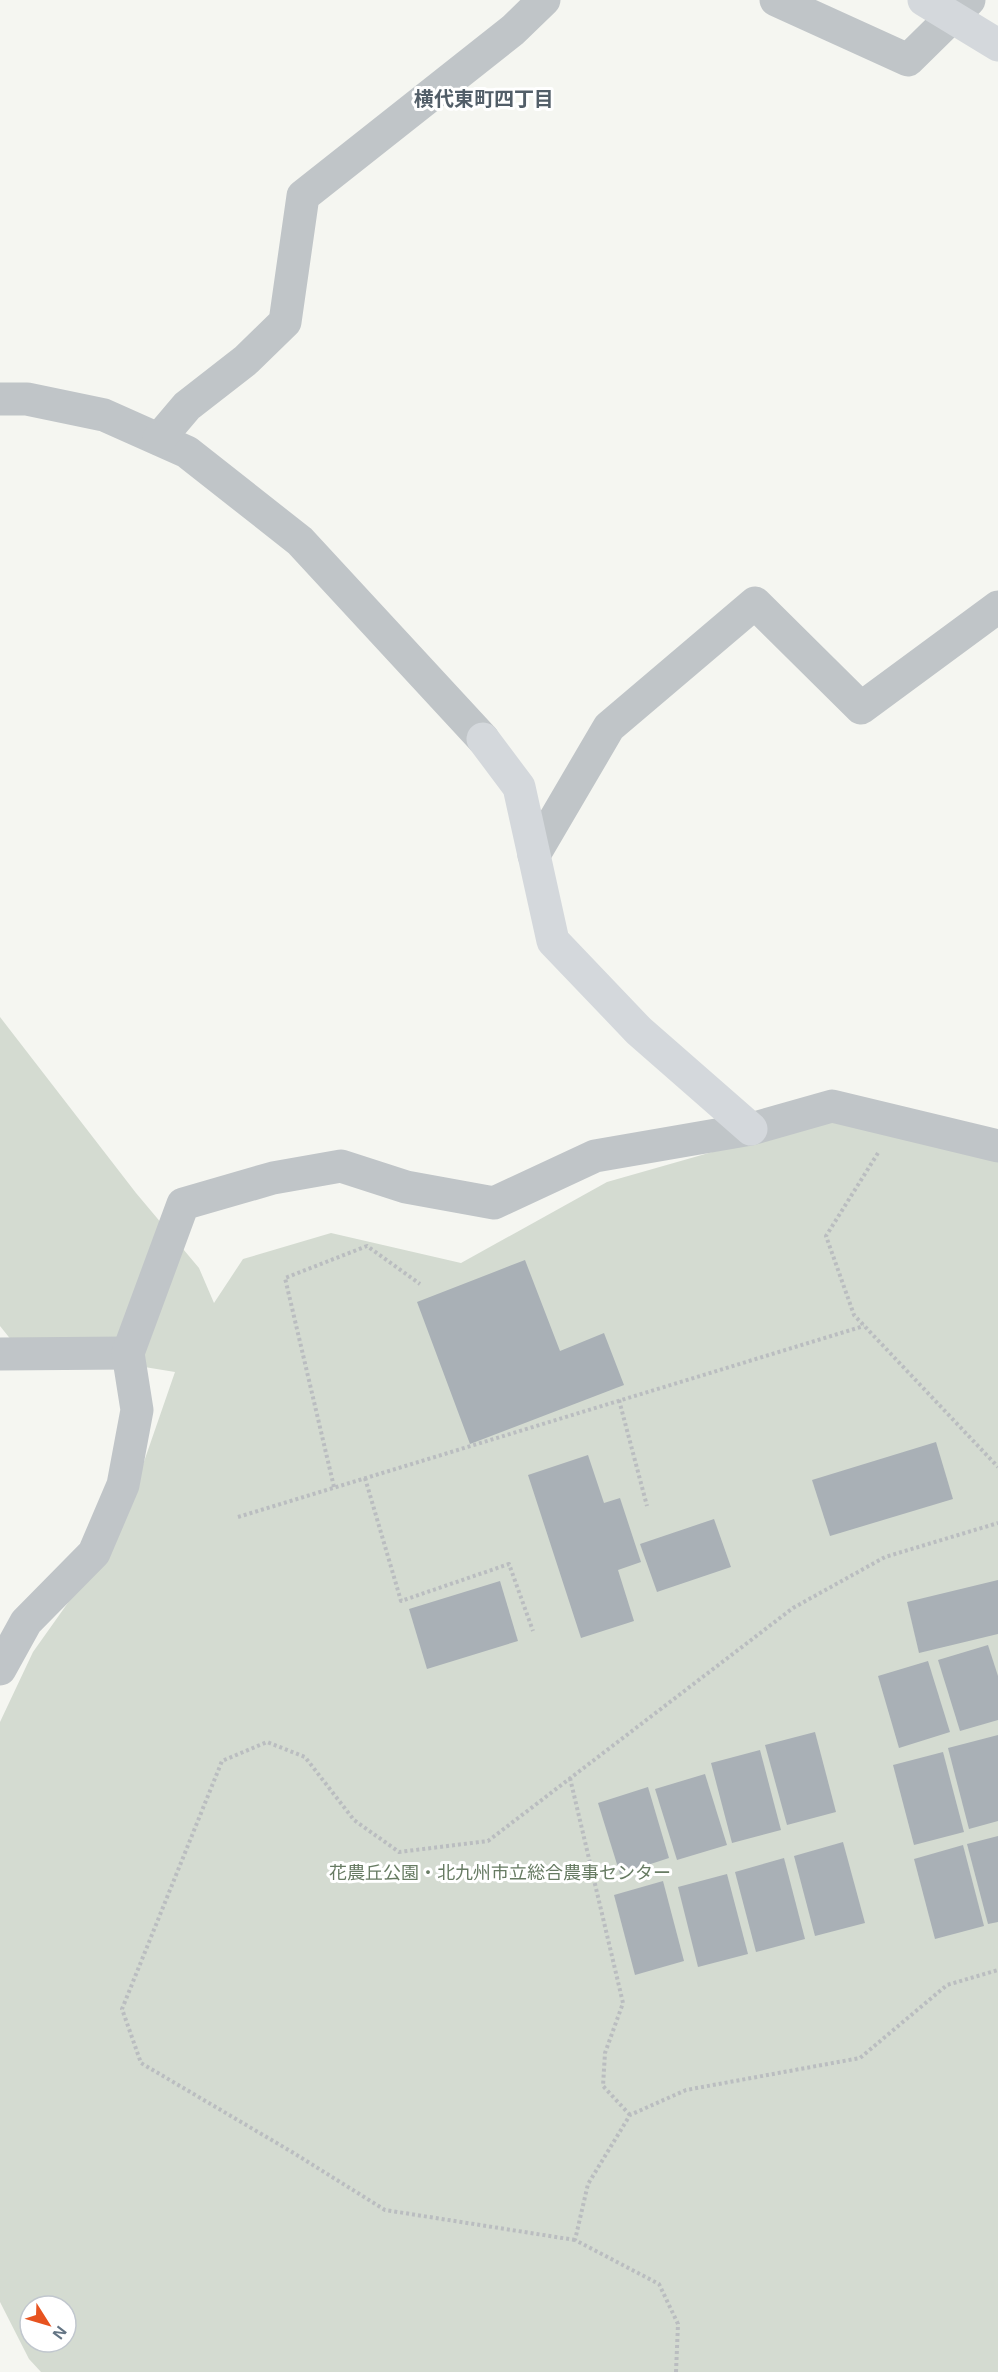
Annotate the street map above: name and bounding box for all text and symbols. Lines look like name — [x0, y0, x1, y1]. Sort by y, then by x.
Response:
district label: 横代東町四丁目 — [414, 88, 554, 110]
park label: 花農丘公園・北九州市立総合農事センター — [329, 1863, 671, 1883]
north arrow — [18, 2294, 78, 2354]
text: N — [49, 2323, 70, 2342]

